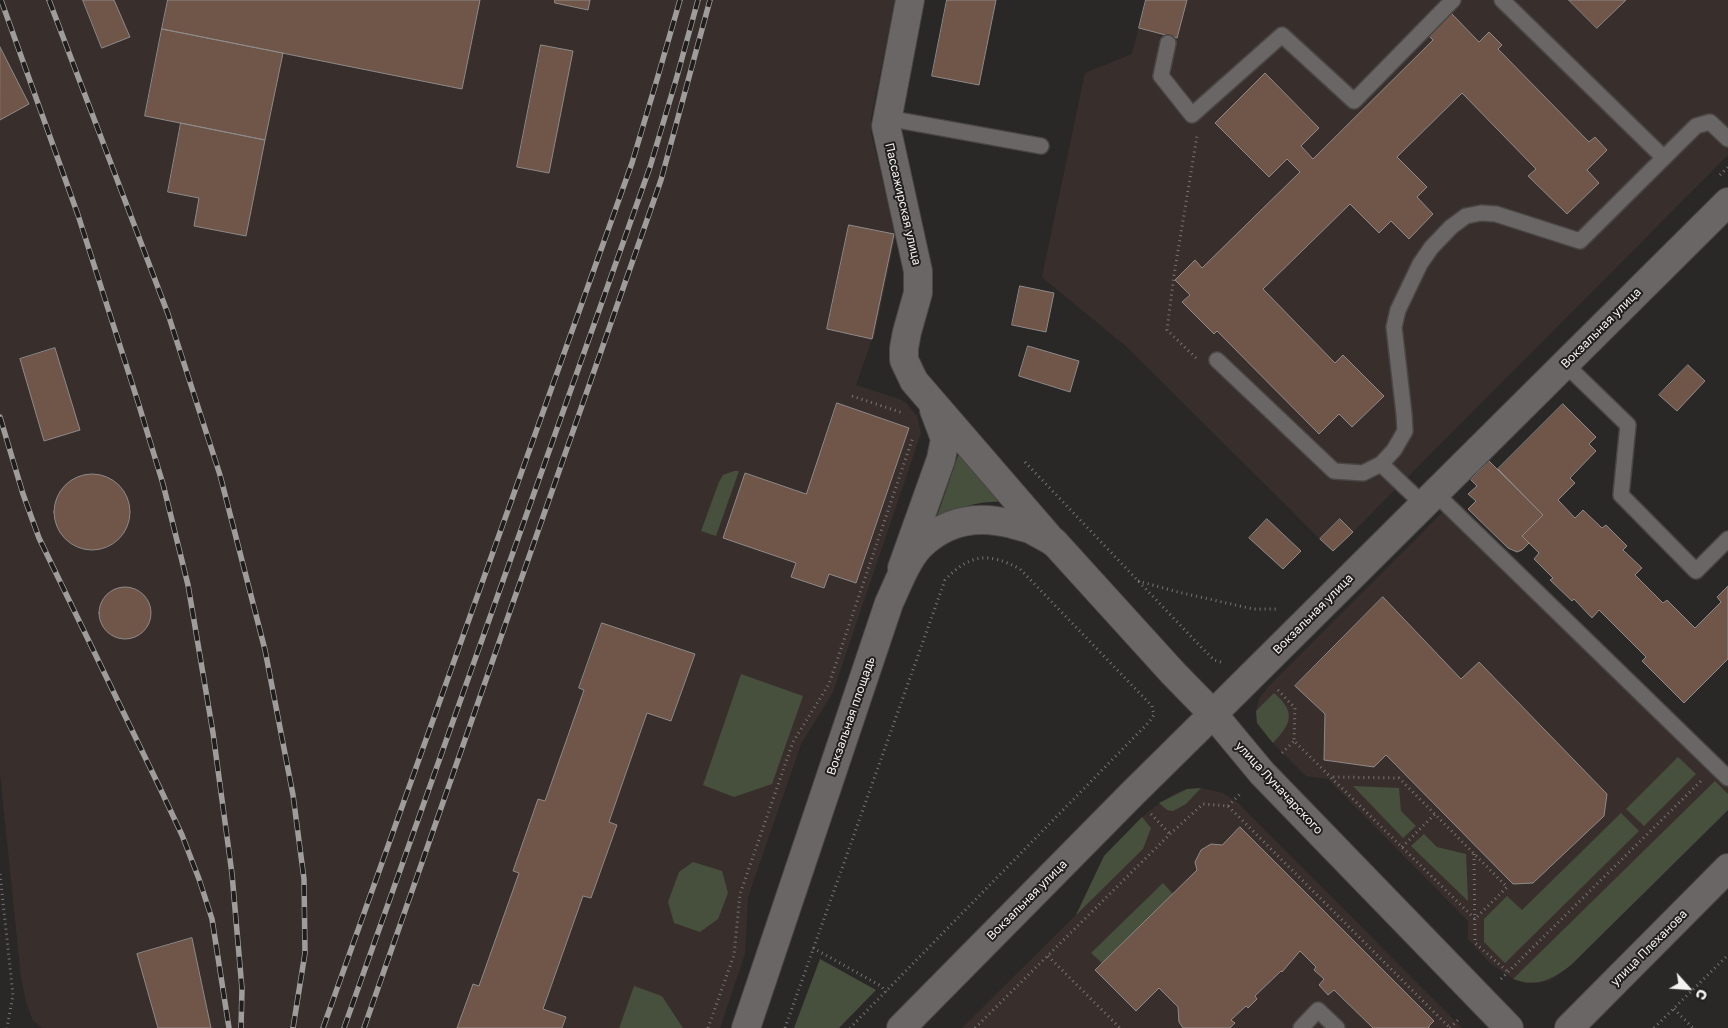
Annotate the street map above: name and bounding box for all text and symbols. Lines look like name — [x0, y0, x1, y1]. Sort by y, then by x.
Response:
street label: Пассажирская улица — [882, 141, 924, 267]
street label: Вокзальная улица — [1558, 285, 1644, 371]
street label: Вокзальная улица — [1270, 571, 1356, 657]
street label: Вокзальная площадь — [824, 655, 878, 777]
street label: улица Луначарского — [1232, 739, 1326, 837]
street label: Вокзальная улица — [984, 857, 1070, 943]
street label: улица Плеханова — [1608, 907, 1690, 989]
north arrow — [1663, 963, 1713, 1013]
text: С — [1692, 987, 1712, 1003]

